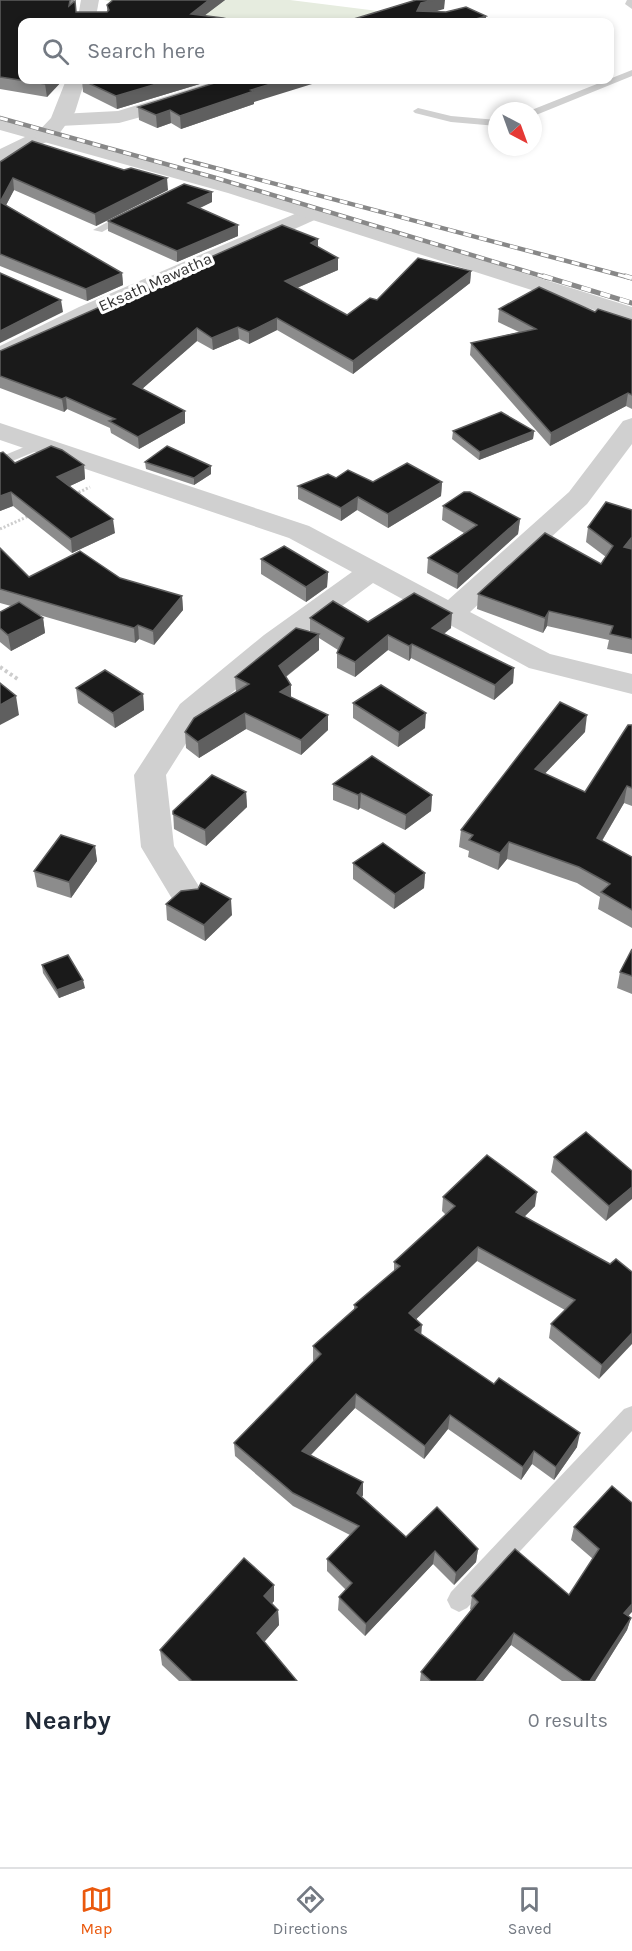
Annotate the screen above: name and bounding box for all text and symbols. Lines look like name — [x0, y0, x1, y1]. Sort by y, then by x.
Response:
search box — [18, 18, 614, 84]
icon: search — [39, 35, 72, 68]
text: Search here — [87, 38, 205, 64]
north arrow — [488, 102, 542, 156]
street label: Eksath Mawatha — [95, 249, 215, 315]
text: Nearby — [24, 1705, 111, 1736]
text: 0 results — [528, 1709, 608, 1732]
tab: Map — [80, 1883, 113, 1938]
tab: Directions — [273, 1883, 348, 1938]
tab: Saved — [508, 1883, 552, 1938]

